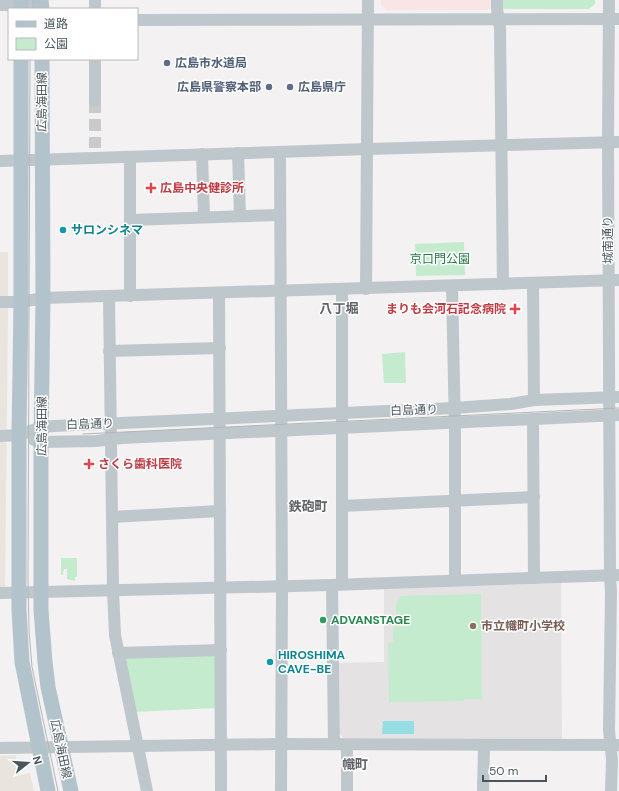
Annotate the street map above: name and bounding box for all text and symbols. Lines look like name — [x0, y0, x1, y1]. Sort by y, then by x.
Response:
legend — [8, 8, 138, 60]
text: 道路 — [44, 16, 68, 32]
text: 公園 — [44, 36, 68, 52]
place label: 広島市水道局 — [175, 55, 247, 71]
marker: 広島市水道局 — [162, 58, 172, 68]
street label: 広島海田線 — [34, 72, 50, 132]
place label: 広島県警察本部 — [177, 79, 261, 95]
place label: 広島県庁 — [298, 79, 346, 95]
marker: 広島県警察本部 — [264, 82, 274, 92]
marker: 広島県庁 — [285, 82, 295, 92]
place label: 広島中央健診所 — [160, 180, 244, 196]
marker: 広島中央健診所 — [145, 182, 157, 194]
street label: 城南通り — [600, 216, 616, 264]
place label: サロンシネマ — [71, 222, 143, 238]
marker: サロンシネマ — [58, 225, 68, 235]
park label: 京口門公園 — [410, 251, 470, 267]
district label: 八丁堀 — [319, 300, 359, 317]
place label: まりも会河石記念病院 — [386, 301, 506, 317]
marker: まりも会河石記念病院 — [509, 303, 521, 315]
street label: 広島海田線 — [34, 396, 50, 456]
street label: 白島通り — [390, 401, 438, 419]
street label: 白島通り — [66, 415, 114, 433]
place label: さくら歯科医院 — [98, 456, 182, 472]
marker: さくら歯科医院 — [83, 458, 95, 470]
district label: 鉄砲町 — [288, 498, 328, 515]
place label: ADVANSTAGE — [331, 612, 410, 628]
marker: ADVANSTAGE — [318, 615, 328, 625]
place label: 市立幟町小学校 — [481, 618, 565, 634]
marker: 市立幟町小学校 — [468, 621, 478, 631]
place label: HIROSHIMA CAVE-BE — [278, 647, 346, 677]
marker: HIROSHIMA CAVE-BE — [265, 657, 275, 667]
street label: 広島海田線 — [47, 718, 75, 780]
north arrow — [8, 743, 48, 783]
text: N — [30, 754, 45, 766]
district label: 幟町 — [342, 756, 368, 773]
scale bar — [483, 757, 546, 783]
text: 50 m — [489, 763, 518, 779]

